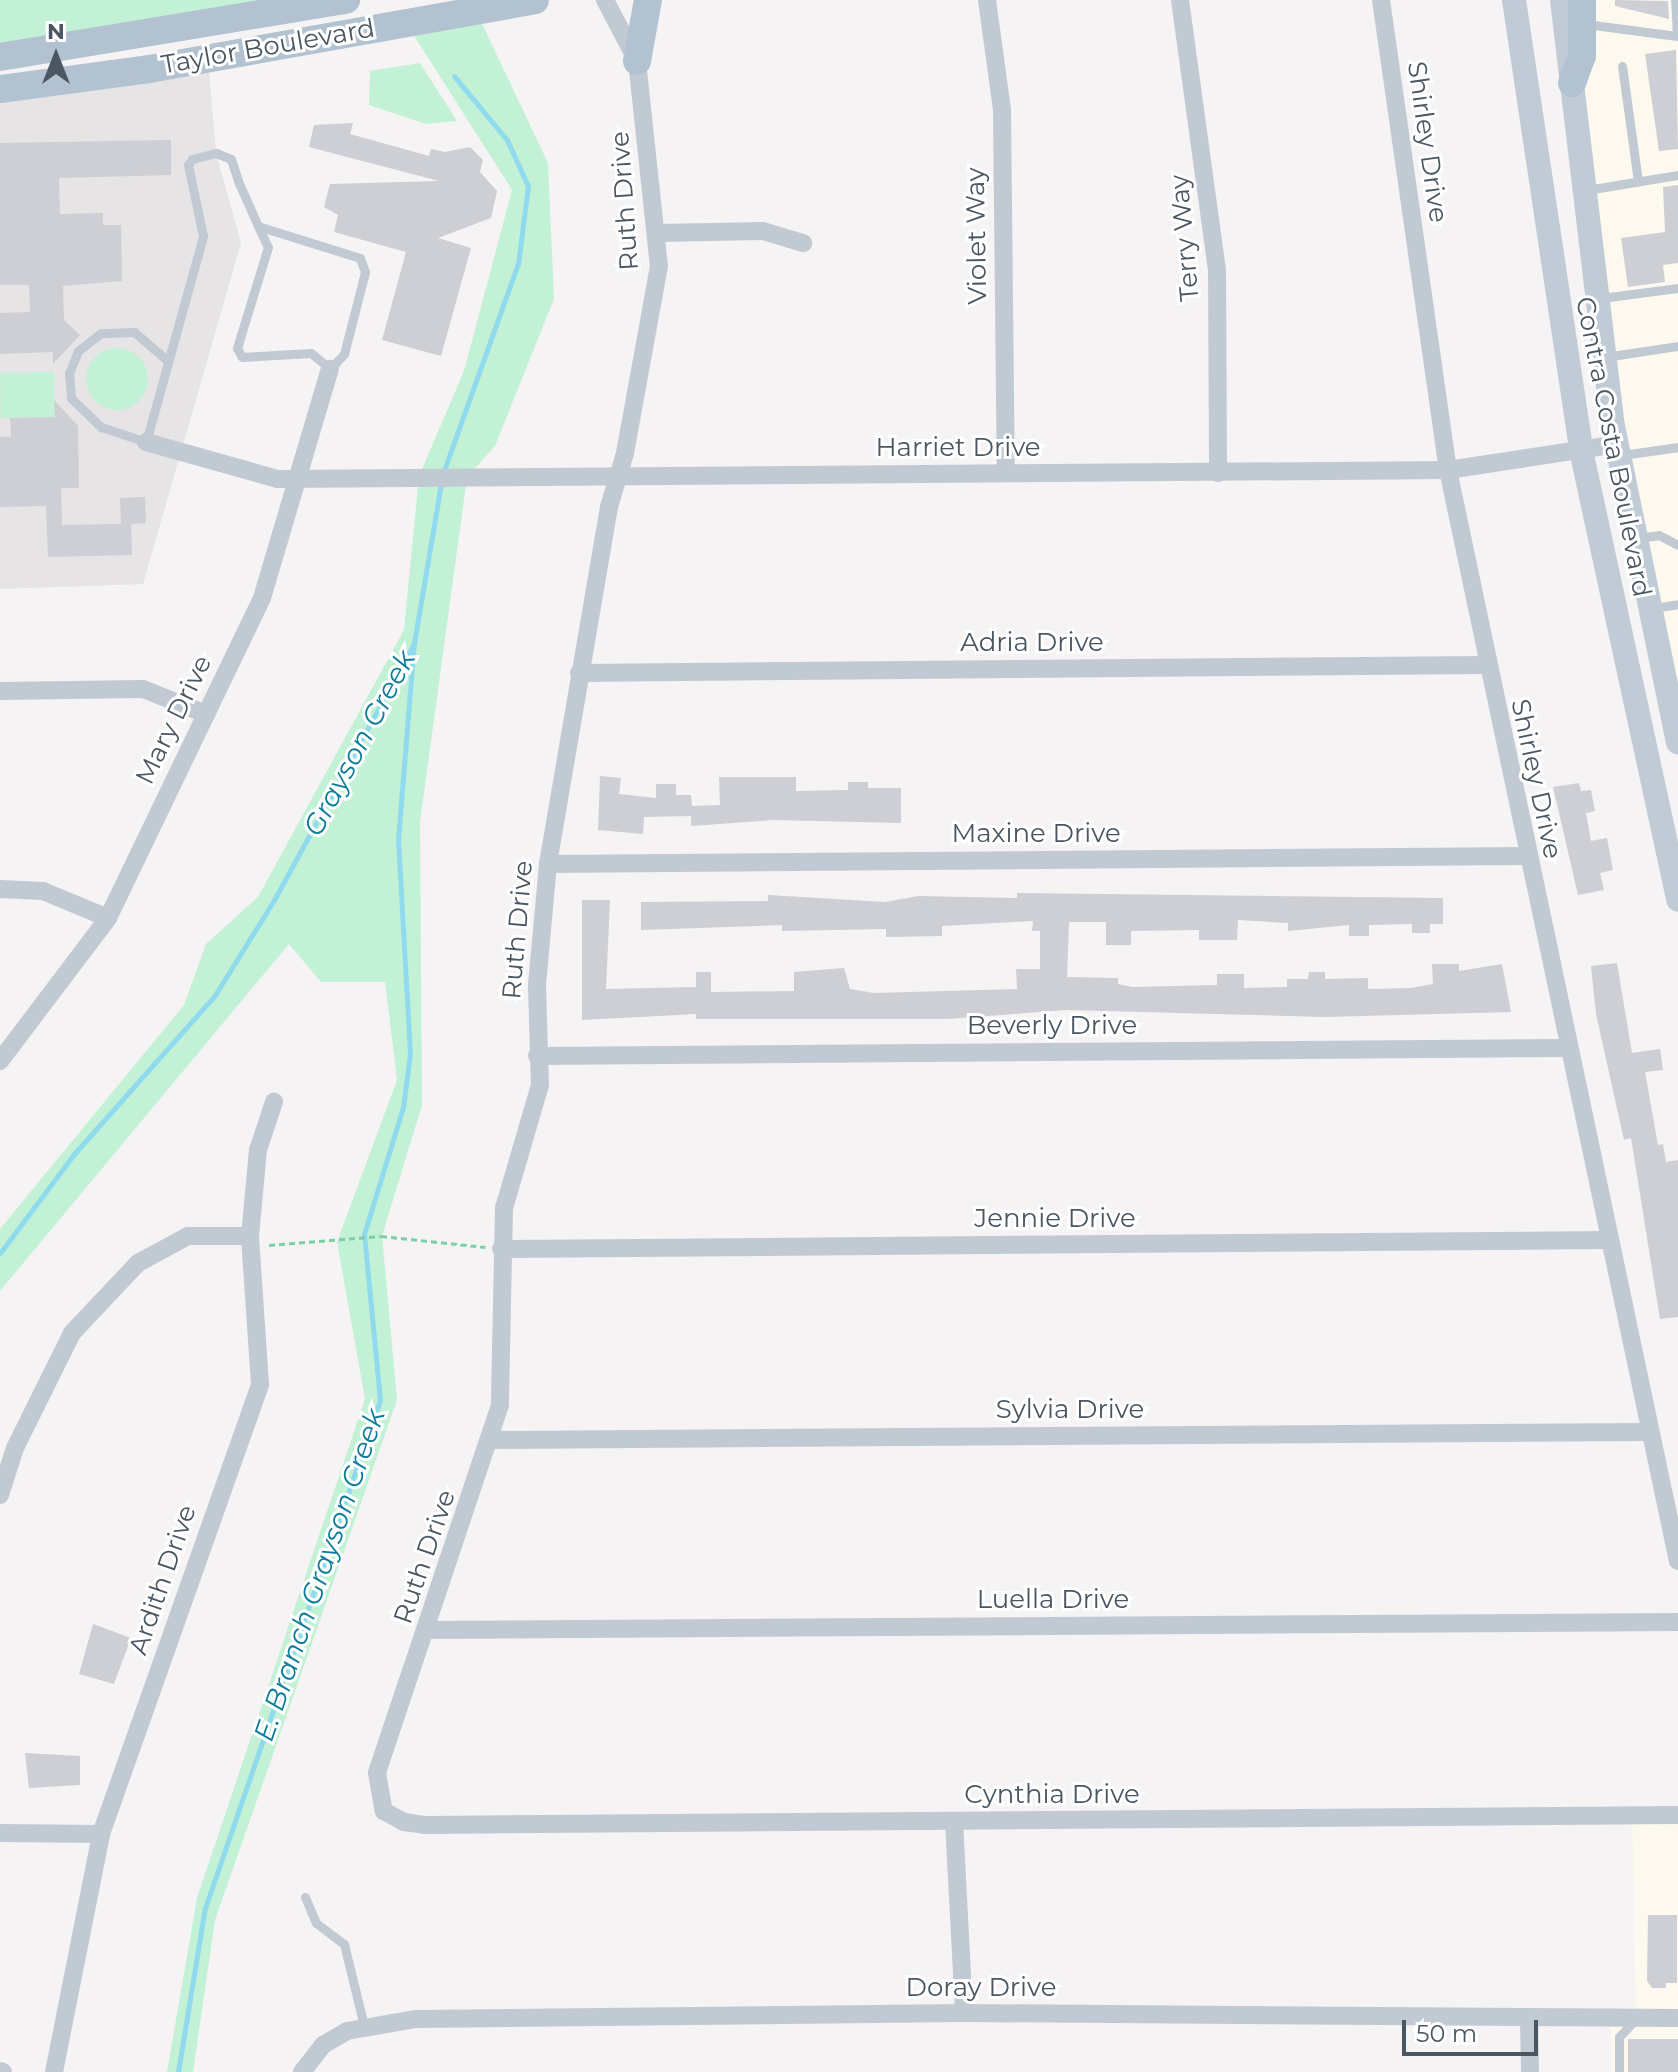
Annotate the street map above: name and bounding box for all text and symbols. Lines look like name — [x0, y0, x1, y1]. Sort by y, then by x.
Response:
street label: Taylor Boulevard — [159, 13, 377, 81]
north arrow — [16, 16, 96, 96]
text: N — [47, 18, 65, 45]
street label: Shirley Drive — [1400, 59, 1454, 225]
street label: Ruth Drive — [605, 130, 645, 272]
street label: Violet Way — [960, 167, 994, 305]
street label: Terry Way — [1164, 173, 1206, 303]
street label: Contra Costa Boulevard — [1569, 294, 1657, 600]
street label: Harriet Drive — [875, 432, 1041, 464]
street label: Adria Drive — [960, 627, 1104, 659]
water label: Grayson Creek — [296, 644, 422, 842]
street label: Mary Drive — [129, 651, 219, 789]
street label: Shirley Drive — [1504, 696, 1568, 862]
street label: Maxine Drive — [951, 818, 1121, 850]
street label: Ruth Drive — [496, 859, 540, 1001]
street label: Beverly Drive — [967, 1010, 1137, 1042]
street label: Jennie Drive — [974, 1203, 1136, 1235]
street label: Sylvia Drive — [996, 1394, 1144, 1426]
water label: E. Branch Grayson Creek — [246, 1404, 392, 1746]
street label: Ruth Drive — [388, 1486, 462, 1628]
street label: Ardith Drive — [123, 1501, 203, 1659]
street label: Luella Drive — [977, 1584, 1129, 1616]
street label: Cynthia Drive — [964, 1779, 1140, 1811]
street label: Doray Drive — [906, 1972, 1056, 2004]
scale bar — [1406, 2004, 1542, 2054]
text: 50 m — [1416, 2019, 1477, 2048]

